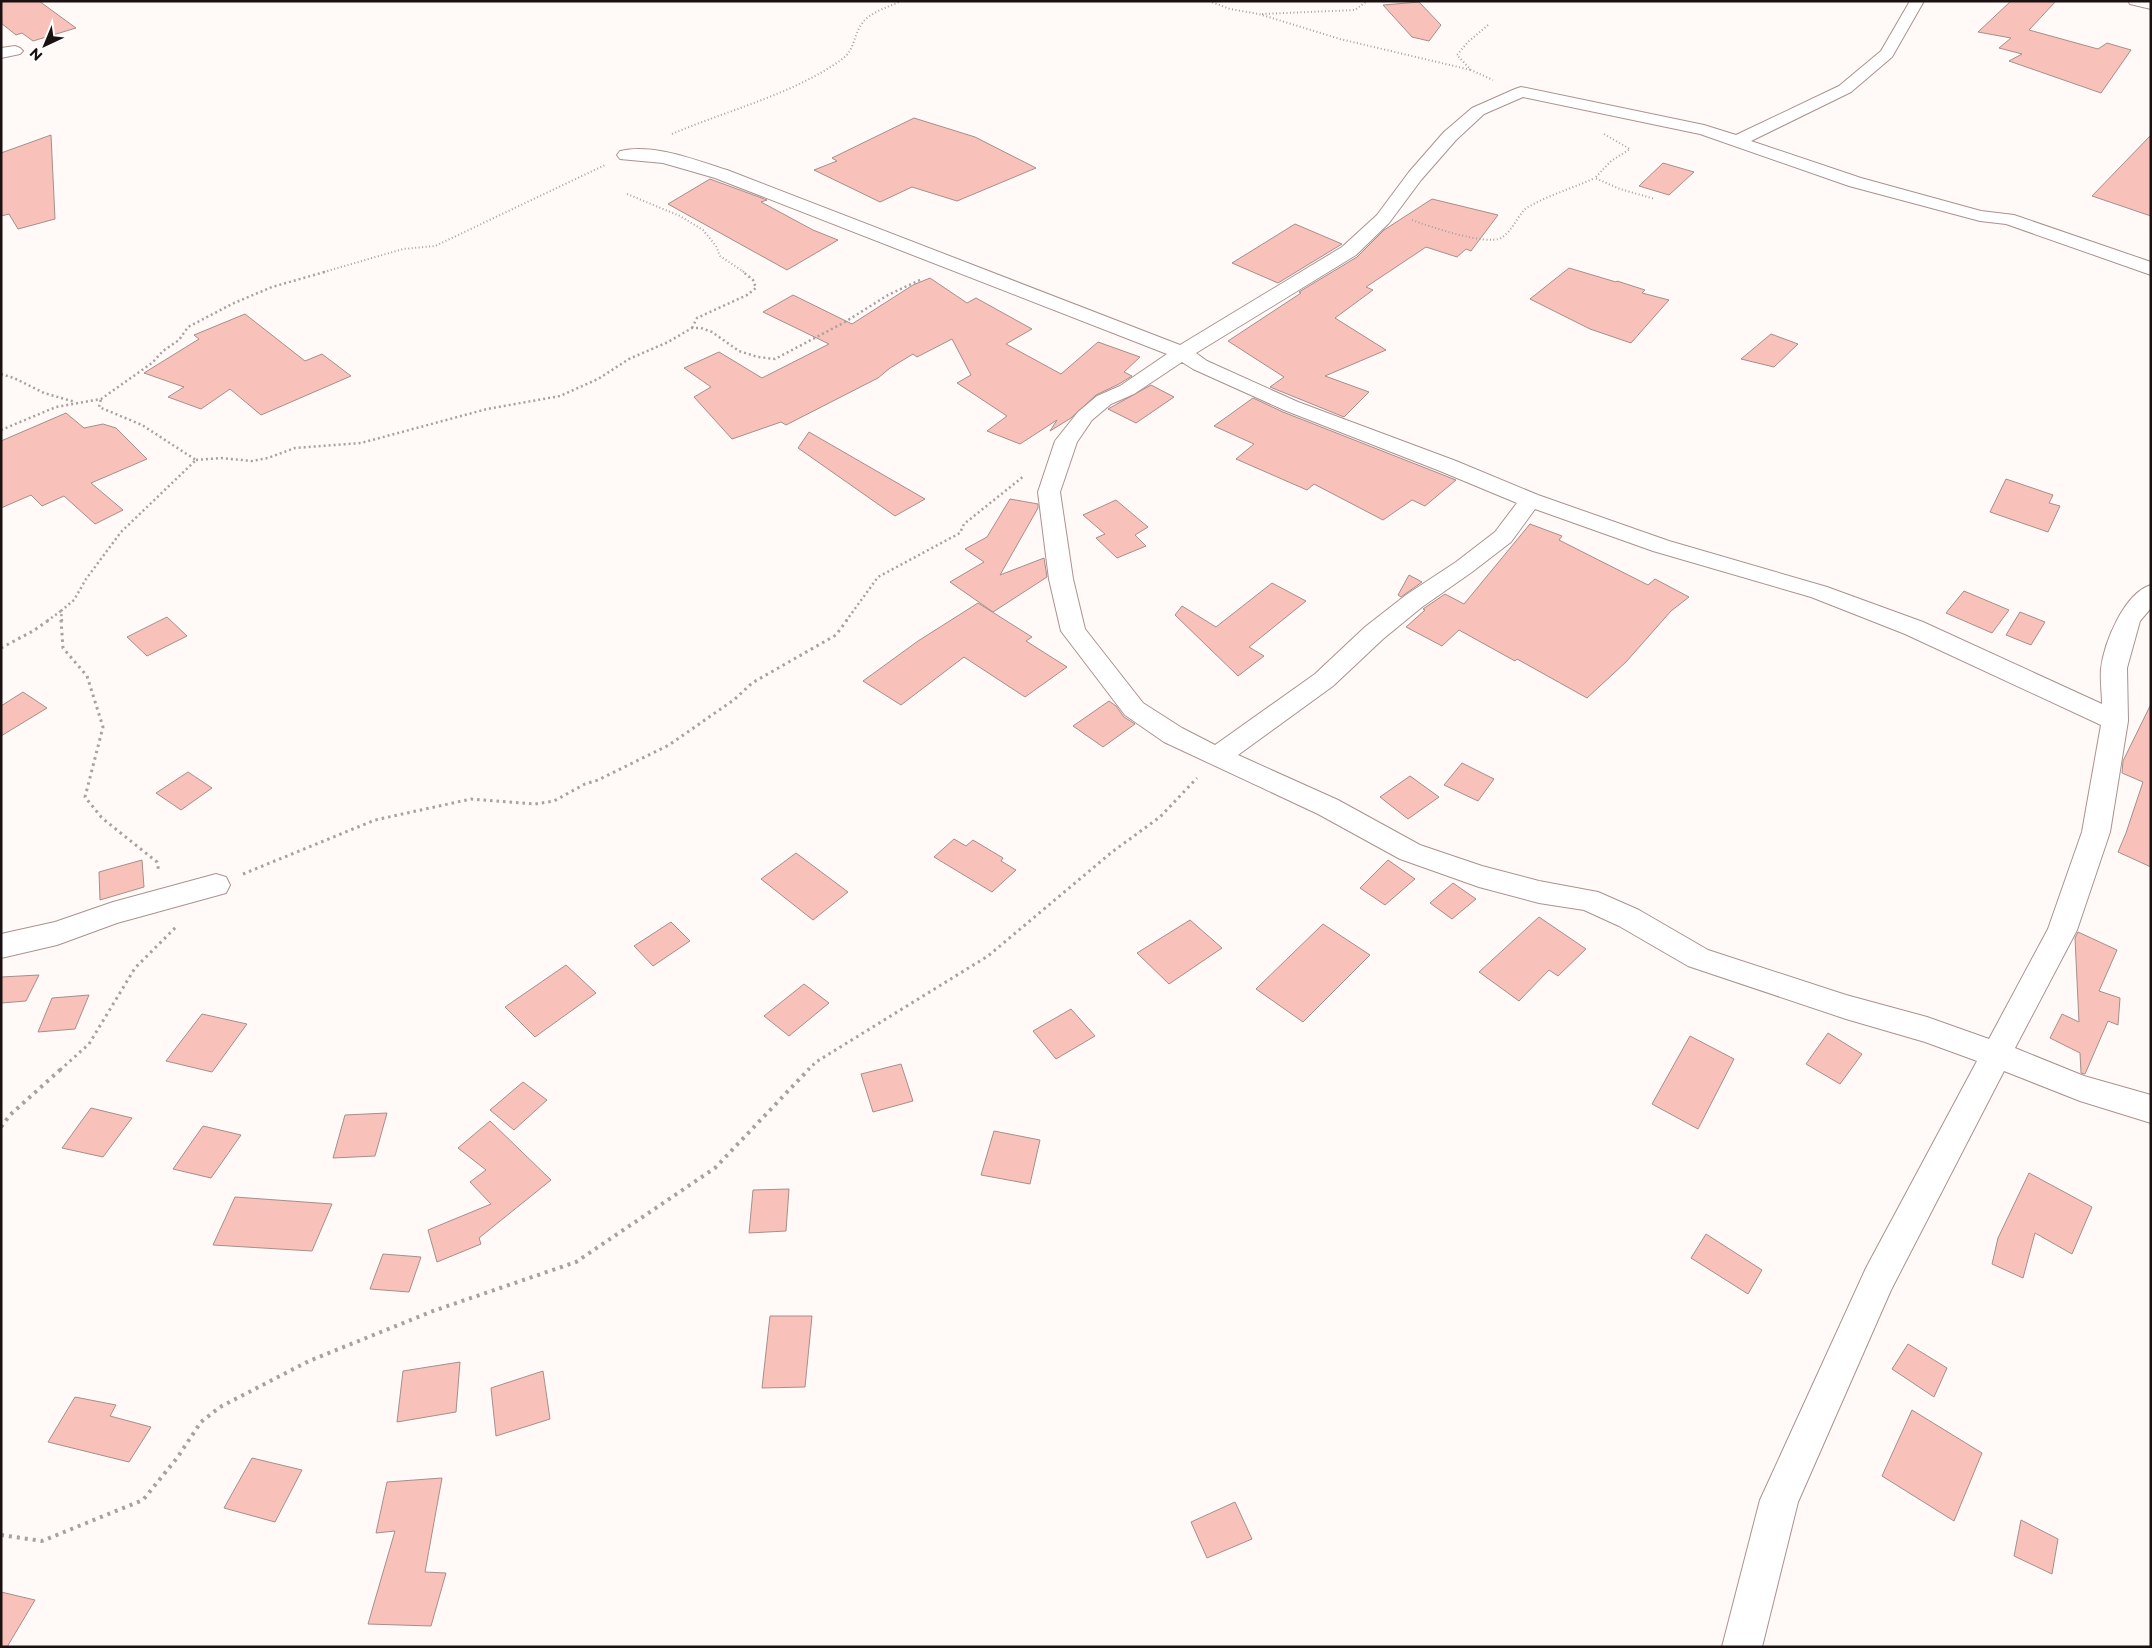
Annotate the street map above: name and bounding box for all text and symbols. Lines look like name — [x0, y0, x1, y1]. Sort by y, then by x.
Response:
north arrow — [20, 20, 70, 70]
text: N — [26, 44, 46, 65]

